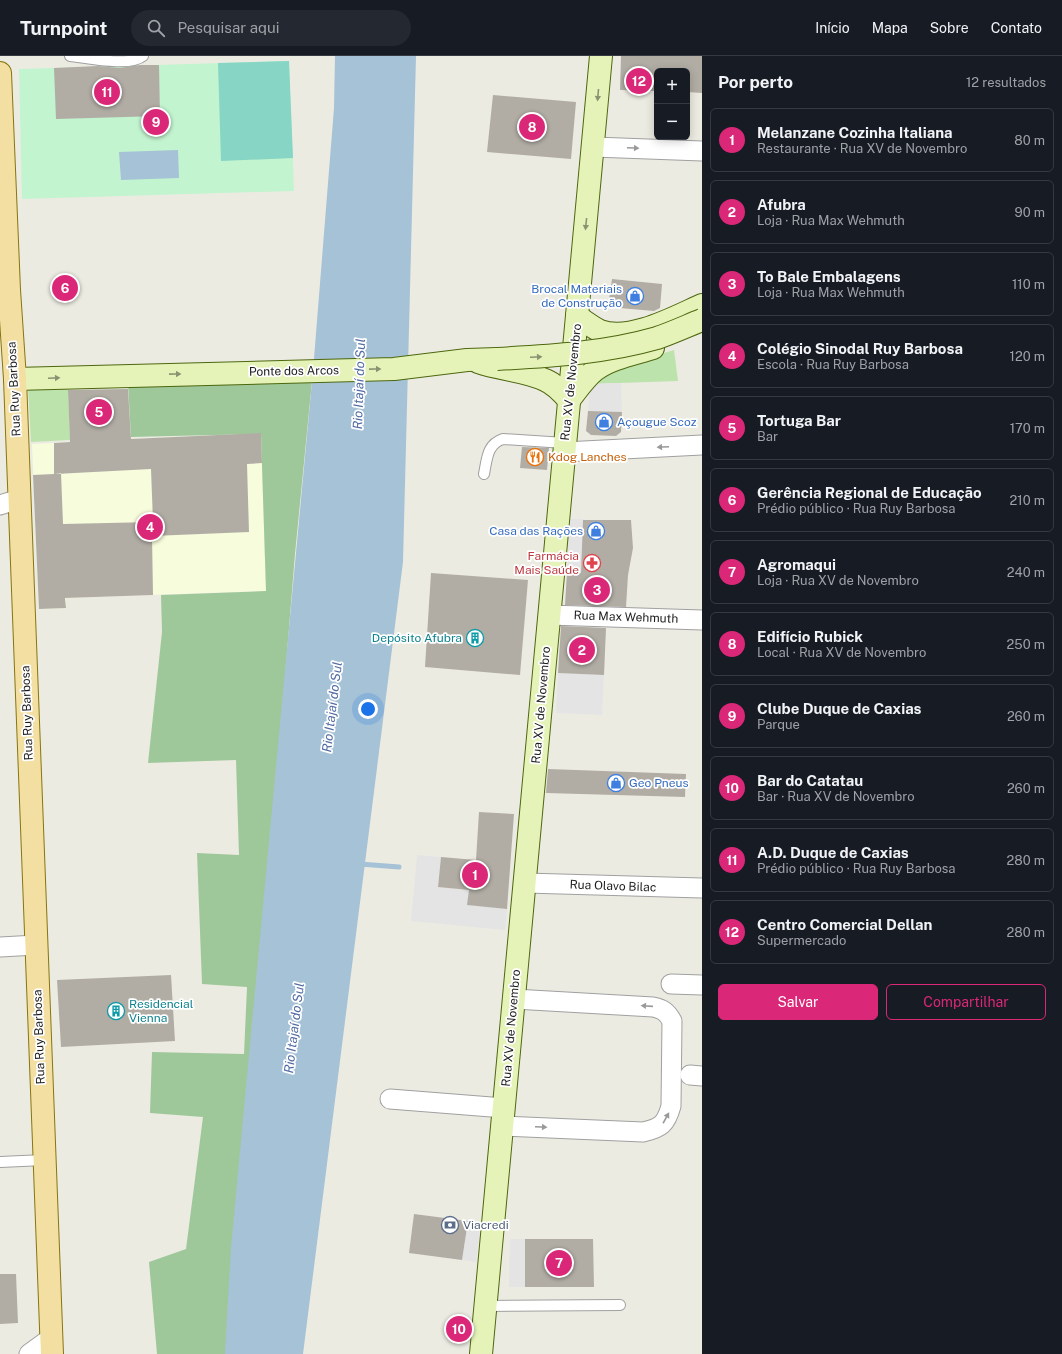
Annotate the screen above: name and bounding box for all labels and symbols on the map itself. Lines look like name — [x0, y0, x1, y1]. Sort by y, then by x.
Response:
pin: 12 — [626, 66, 652, 96]
pin: 11 — [94, 77, 120, 107]
one-way arrow — [595, 89, 602, 101]
pin: 9 — [143, 107, 169, 137]
pin: 8 — [519, 112, 545, 142]
one-way arrow — [627, 145, 639, 152]
one-way arrow — [583, 218, 590, 230]
pin: 6 — [52, 273, 78, 303]
place label: Brocal Materiais de Construção — [531, 282, 622, 310]
shop icon: Brocal Materiais de Construção — [625, 286, 645, 306]
street label: Rua XV de Novembro — [558, 323, 584, 441]
water label: Rio Itajaí do Sul — [350, 338, 368, 430]
street label: Rua Ruy Barbosa — [5, 341, 23, 437]
one-way arrow — [530, 354, 543, 360]
street label: Ponte dos Arcos — [249, 363, 339, 379]
one-way arrow — [369, 366, 382, 372]
one-way arrow — [169, 371, 182, 377]
one-way arrow — [48, 374, 60, 381]
pin: 5 — [86, 397, 112, 427]
shop icon: Açougue Scoz — [594, 412, 614, 432]
place label: Açougue Scoz — [617, 415, 697, 429]
one-way arrow — [656, 444, 669, 450]
restaurant icon: Kdog Lanches — [525, 447, 545, 467]
place label: Kdog Lanches — [548, 450, 627, 464]
pin: 4 — [137, 512, 163, 542]
shop icon: Casa das Rações — [586, 521, 606, 541]
place label: Casa das Rações — [489, 524, 583, 538]
place label: Farmácia Mais Saúde — [514, 549, 579, 577]
pharmacy icon: Farmácia Mais Saúde — [582, 553, 602, 573]
pin: 3 — [584, 575, 610, 605]
street label: Rua Max Wehmuth — [573, 608, 679, 626]
building icon: Depósito Afubra — [465, 628, 485, 648]
place label: Depósito Afubra — [372, 631, 462, 645]
pin: 2 — [569, 635, 595, 665]
street label: Rua XV de Novembro — [529, 646, 553, 764]
water label: Rio Itajaí do Sul — [319, 661, 345, 753]
street label: Rua Ruy Barbosa — [18, 665, 36, 761]
your location — [358, 699, 378, 719]
shop icon: Geo Pneus — [606, 773, 626, 793]
place label: Geo Pneus — [629, 776, 689, 790]
pin: 1 — [462, 860, 488, 890]
street label: Rua Olavo Bilac — [569, 877, 657, 895]
street label: Rua XV de Novembro — [499, 969, 523, 1087]
water label: Rio Itajaí do Sul — [281, 982, 307, 1074]
street label: Rua Ruy Barbosa — [30, 989, 48, 1085]
place label: Residencial Vienna — [129, 997, 194, 1025]
building icon: Residencial Vienna — [106, 1001, 126, 1021]
one-way arrow — [641, 1003, 653, 1010]
one-way arrow — [662, 1112, 669, 1124]
one-way arrow — [535, 1124, 547, 1131]
bank icon: Viacredi — [440, 1215, 460, 1235]
place label: Viacredi — [463, 1218, 509, 1232]
pin: 7 — [546, 1248, 572, 1278]
pin: 10 — [446, 1314, 472, 1344]

